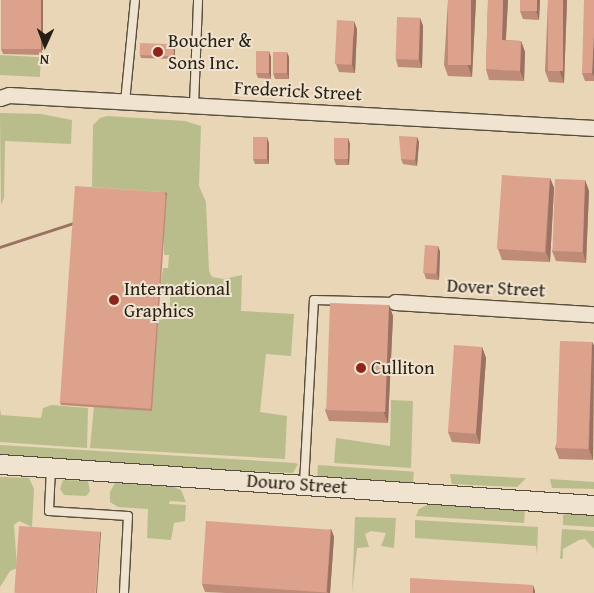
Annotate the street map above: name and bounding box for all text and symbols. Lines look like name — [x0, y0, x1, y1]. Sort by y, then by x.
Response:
north arrow — [20, 20, 70, 70]
place label: Boucher & Sons Inc. — [168, 30, 251, 74]
marker: Boucher & Sons Inc. — [152, 46, 164, 58]
text: N — [39, 50, 50, 70]
street label: Frederick Street — [234, 76, 362, 106]
street label: Dover Street — [446, 274, 546, 302]
place label: International Graphics — [124, 278, 230, 322]
marker: International Graphics — [108, 294, 120, 306]
place label: Culliton — [371, 357, 435, 379]
marker: Culliton — [355, 362, 367, 374]
street label: Douro Street — [246, 469, 348, 499]

